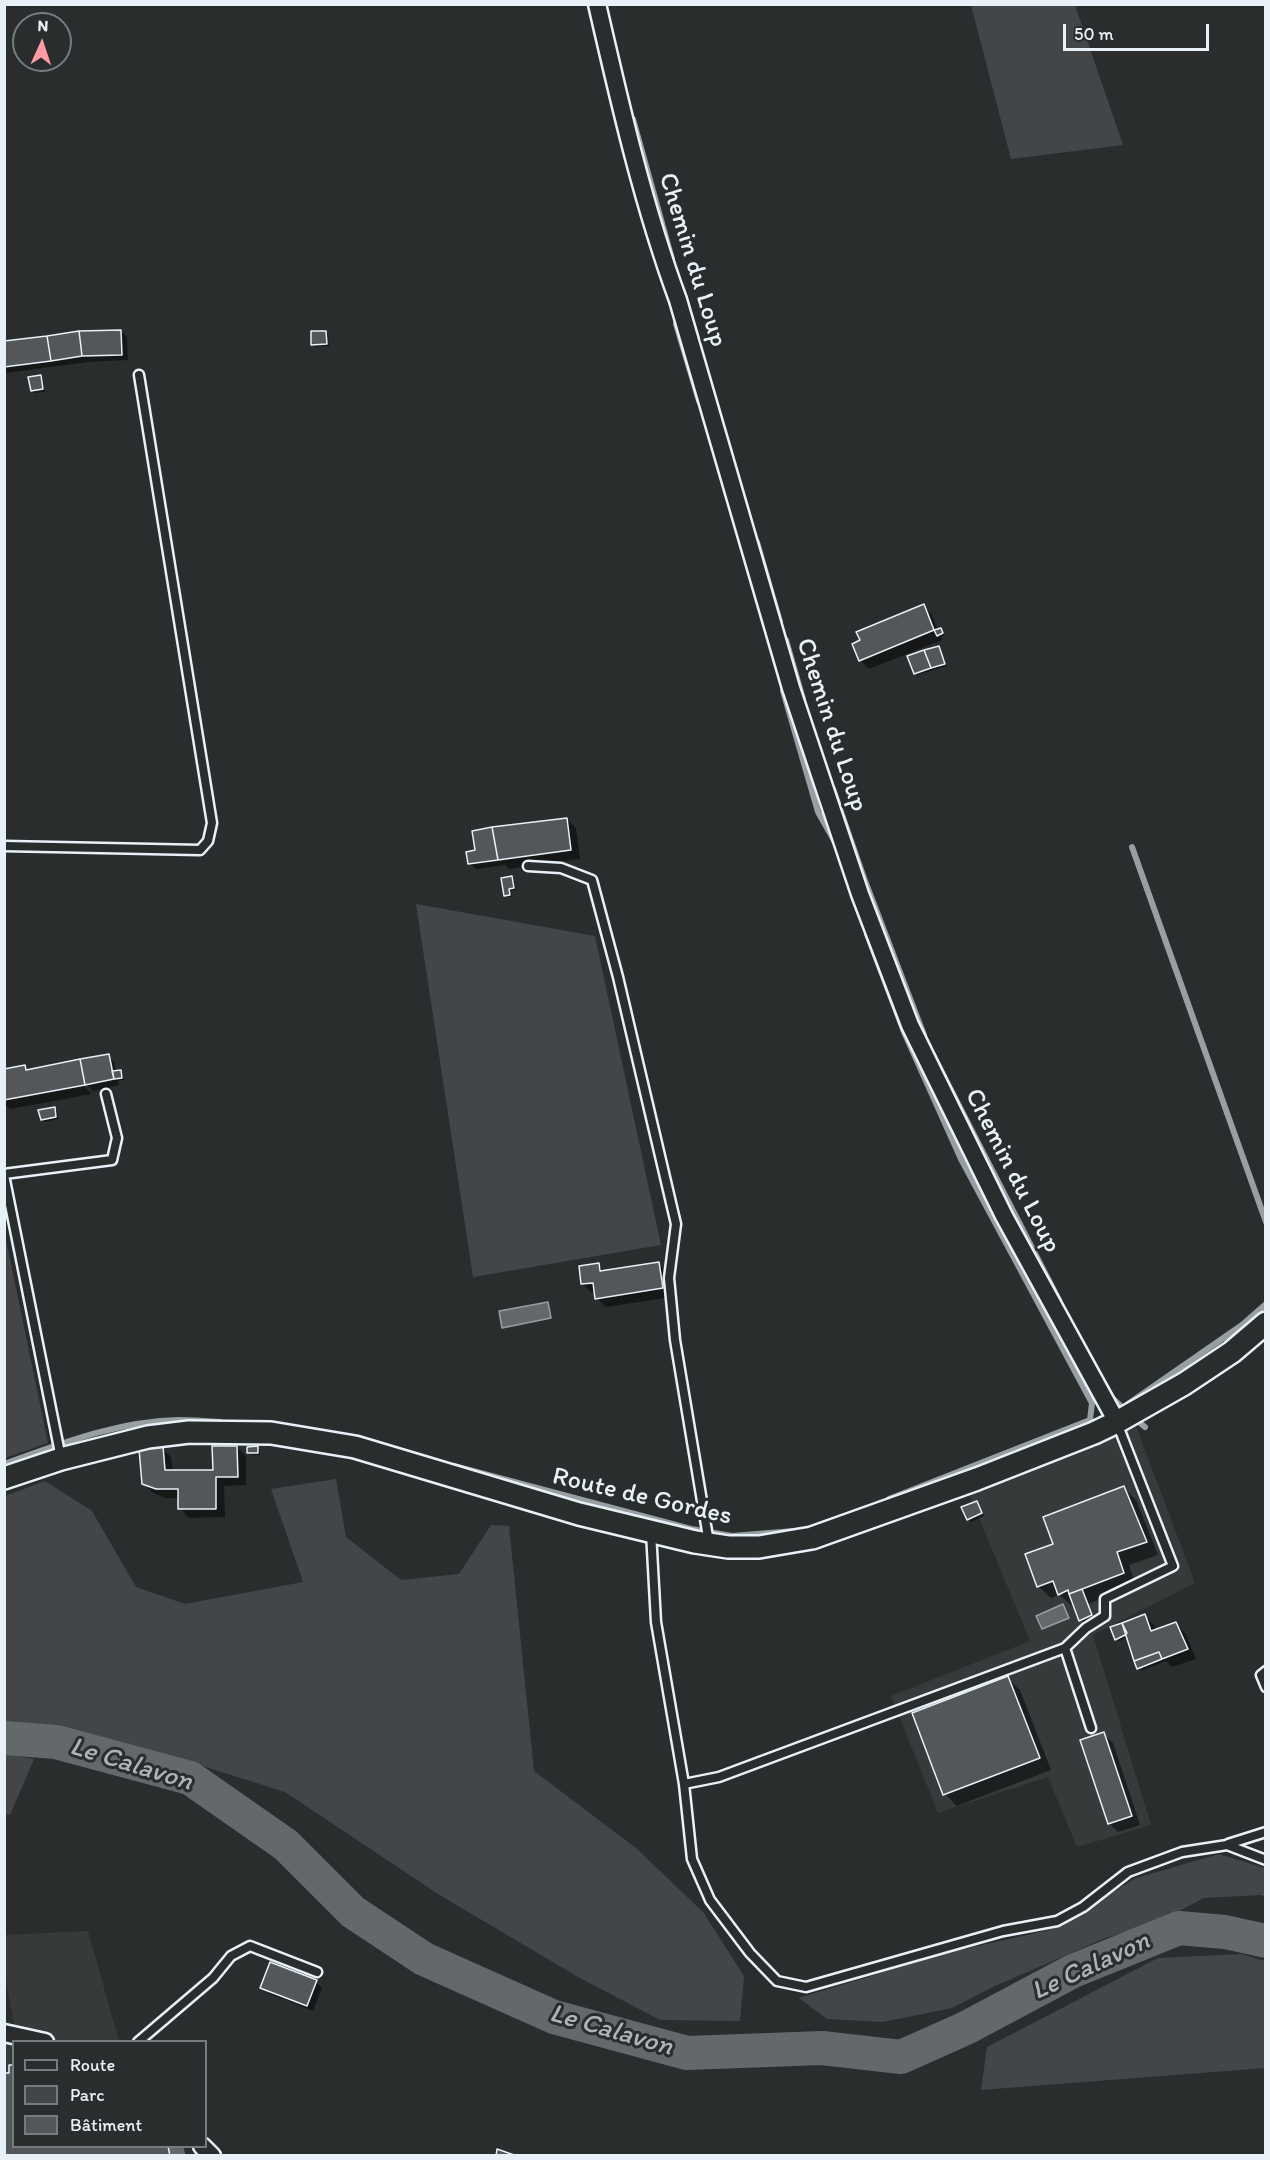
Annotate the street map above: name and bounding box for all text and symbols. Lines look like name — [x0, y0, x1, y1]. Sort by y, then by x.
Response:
north arrow — [12, 12, 72, 72]
scale bar — [1066, 12, 1212, 50]
text: N — [37, 16, 49, 35]
text: 50 m — [1074, 23, 1114, 45]
street label: Chemin du Loup — [651, 169, 733, 351]
street label: Chemin du Loup — [788, 634, 874, 816]
street label: Chemin du Loup — [957, 1084, 1067, 1258]
street label: Route de Gordes — [549, 1461, 735, 1533]
water label: Le Calavon — [66, 1731, 196, 1799]
water label: Le Calavon — [1027, 1926, 1155, 2008]
water label: Le Calavon — [546, 1998, 676, 2064]
legend — [12, 2040, 207, 2148]
text: Route — [70, 2054, 115, 2076]
text: Parc — [70, 2084, 104, 2106]
text: Bâtiment — [70, 2114, 142, 2136]

